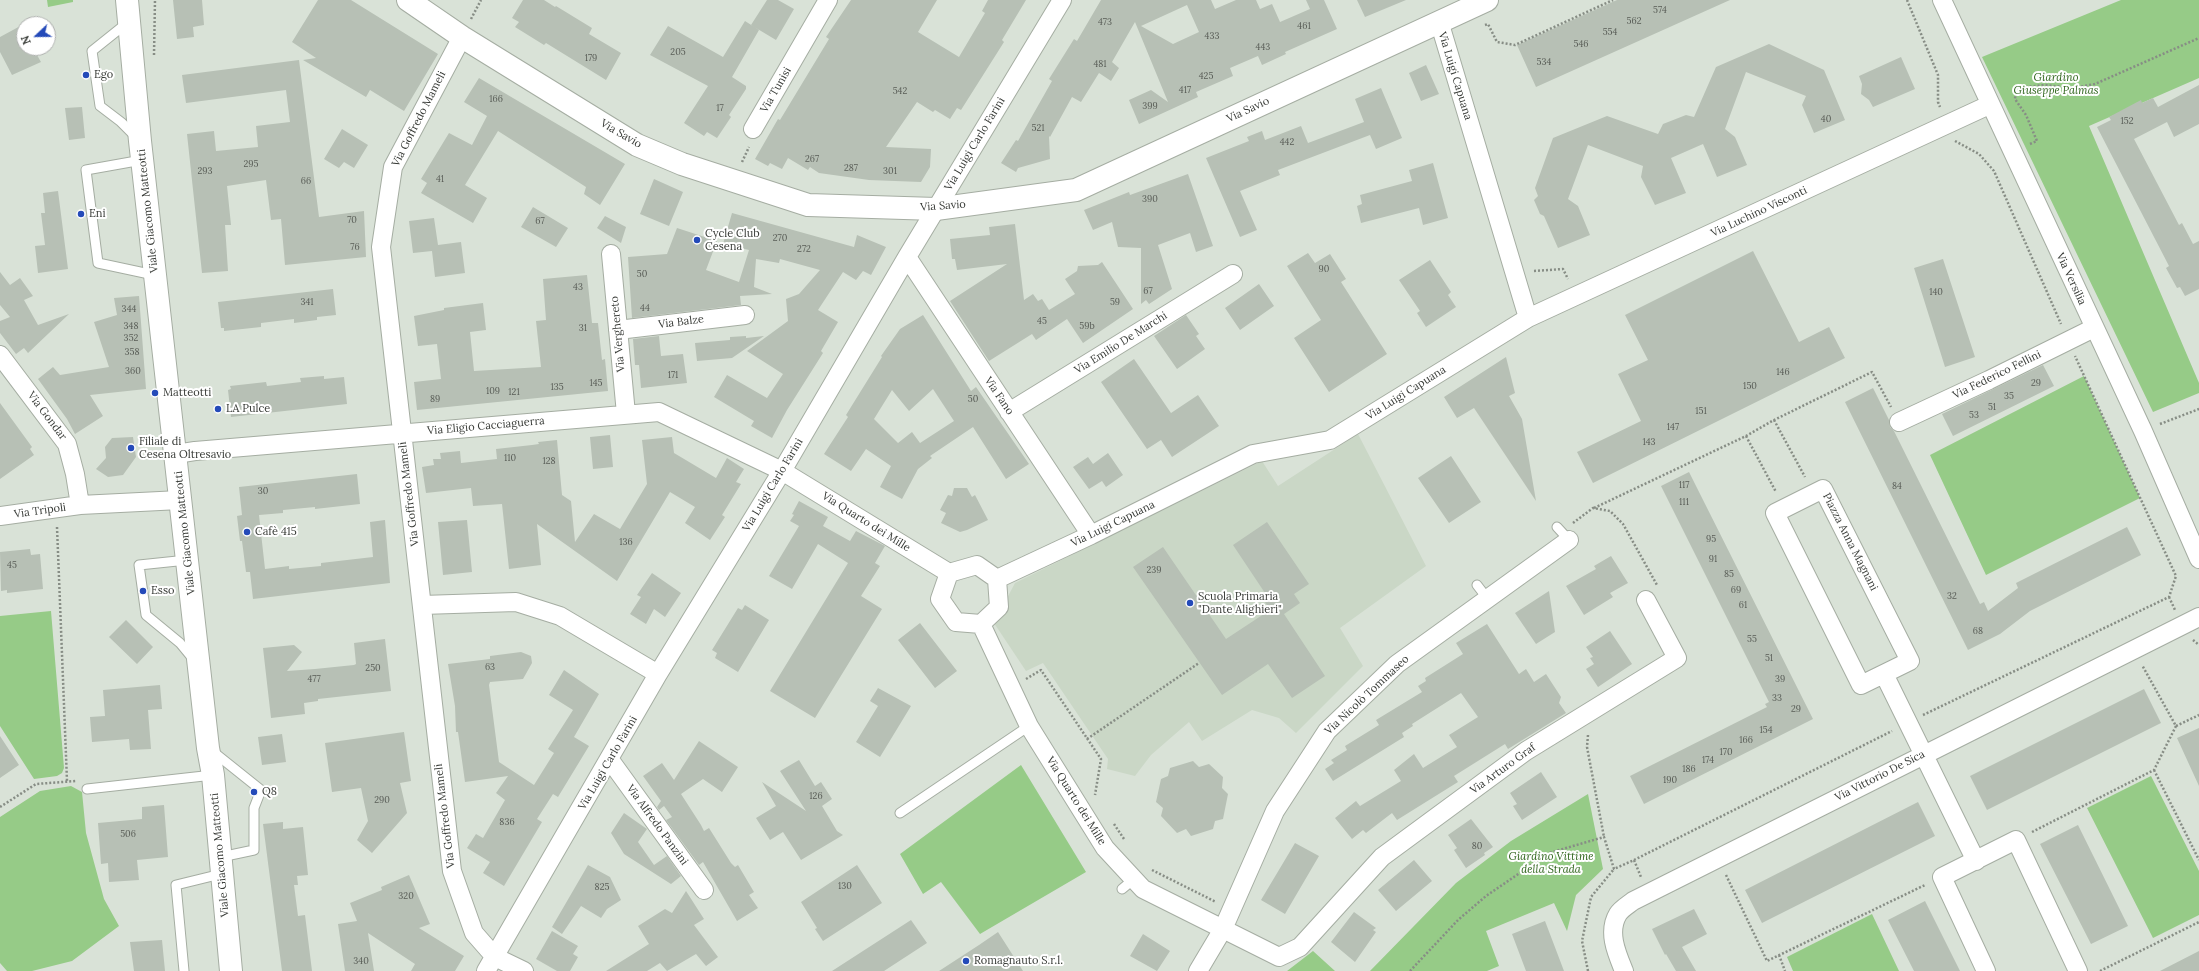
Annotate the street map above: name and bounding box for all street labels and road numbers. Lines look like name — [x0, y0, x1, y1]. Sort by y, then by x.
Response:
street label: Via Luigi Capuana — [1435, 30, 1475, 122]
street label: Via Tunisi — [758, 65, 794, 115]
street label: Via Goffredo Mameli — [389, 69, 449, 169]
street label: Via Savio — [1225, 94, 1271, 126]
street label: Via Luigi Carlo Farini — [942, 95, 1008, 193]
street label: Via Savio — [598, 117, 644, 151]
street label: Viale Giacomo Matteotti — [135, 148, 161, 274]
street label: Via Luchino Visconti — [1709, 184, 1809, 240]
street label: Via Savio — [920, 198, 966, 214]
street label: Via Versilia — [2053, 251, 2089, 307]
street label: Via Verghereto — [608, 295, 628, 373]
street label: Via Emilio De Marchi — [1072, 309, 1170, 377]
street label: Via Balze — [658, 313, 704, 331]
street label: Via Federico Fellini — [1951, 348, 2043, 402]
street label: Via Luigi Capuana — [1364, 363, 1448, 423]
street label: Via Fano — [981, 374, 1017, 418]
street label: Via Gondar — [25, 389, 69, 443]
street label: Via Eligio Cacciaguerra — [427, 414, 545, 438]
street label: Via Luigi Carlo Farini — [740, 436, 806, 534]
street label: Via Goffredo Mameli — [396, 441, 422, 547]
street label: Viale Giacomo Matteotti — [172, 470, 198, 596]
street label: Via Quarto dei Mille — [819, 489, 913, 555]
street label: Piazza Anna Magnani — [1820, 491, 1880, 593]
street label: Via Luigi Capuana — [1069, 498, 1157, 550]
street label: Via Tripoli — [13, 501, 67, 521]
street label: Via Nicolò Tommaseo — [1322, 653, 1412, 737]
street label: Via Luigi Carlo Farini — [576, 714, 640, 812]
street label: Via Arturo Graf — [1468, 741, 1538, 797]
street label: Via Vittorio De Sica — [1833, 748, 1927, 804]
street label: Via Quarto dei Mille — [1043, 754, 1109, 848]
street label: Via Goffredo Mameli — [432, 763, 458, 869]
street label: Via Alfredo Panzini — [623, 782, 691, 868]
street label: Viale Giacomo Matteotti — [208, 792, 232, 918]

